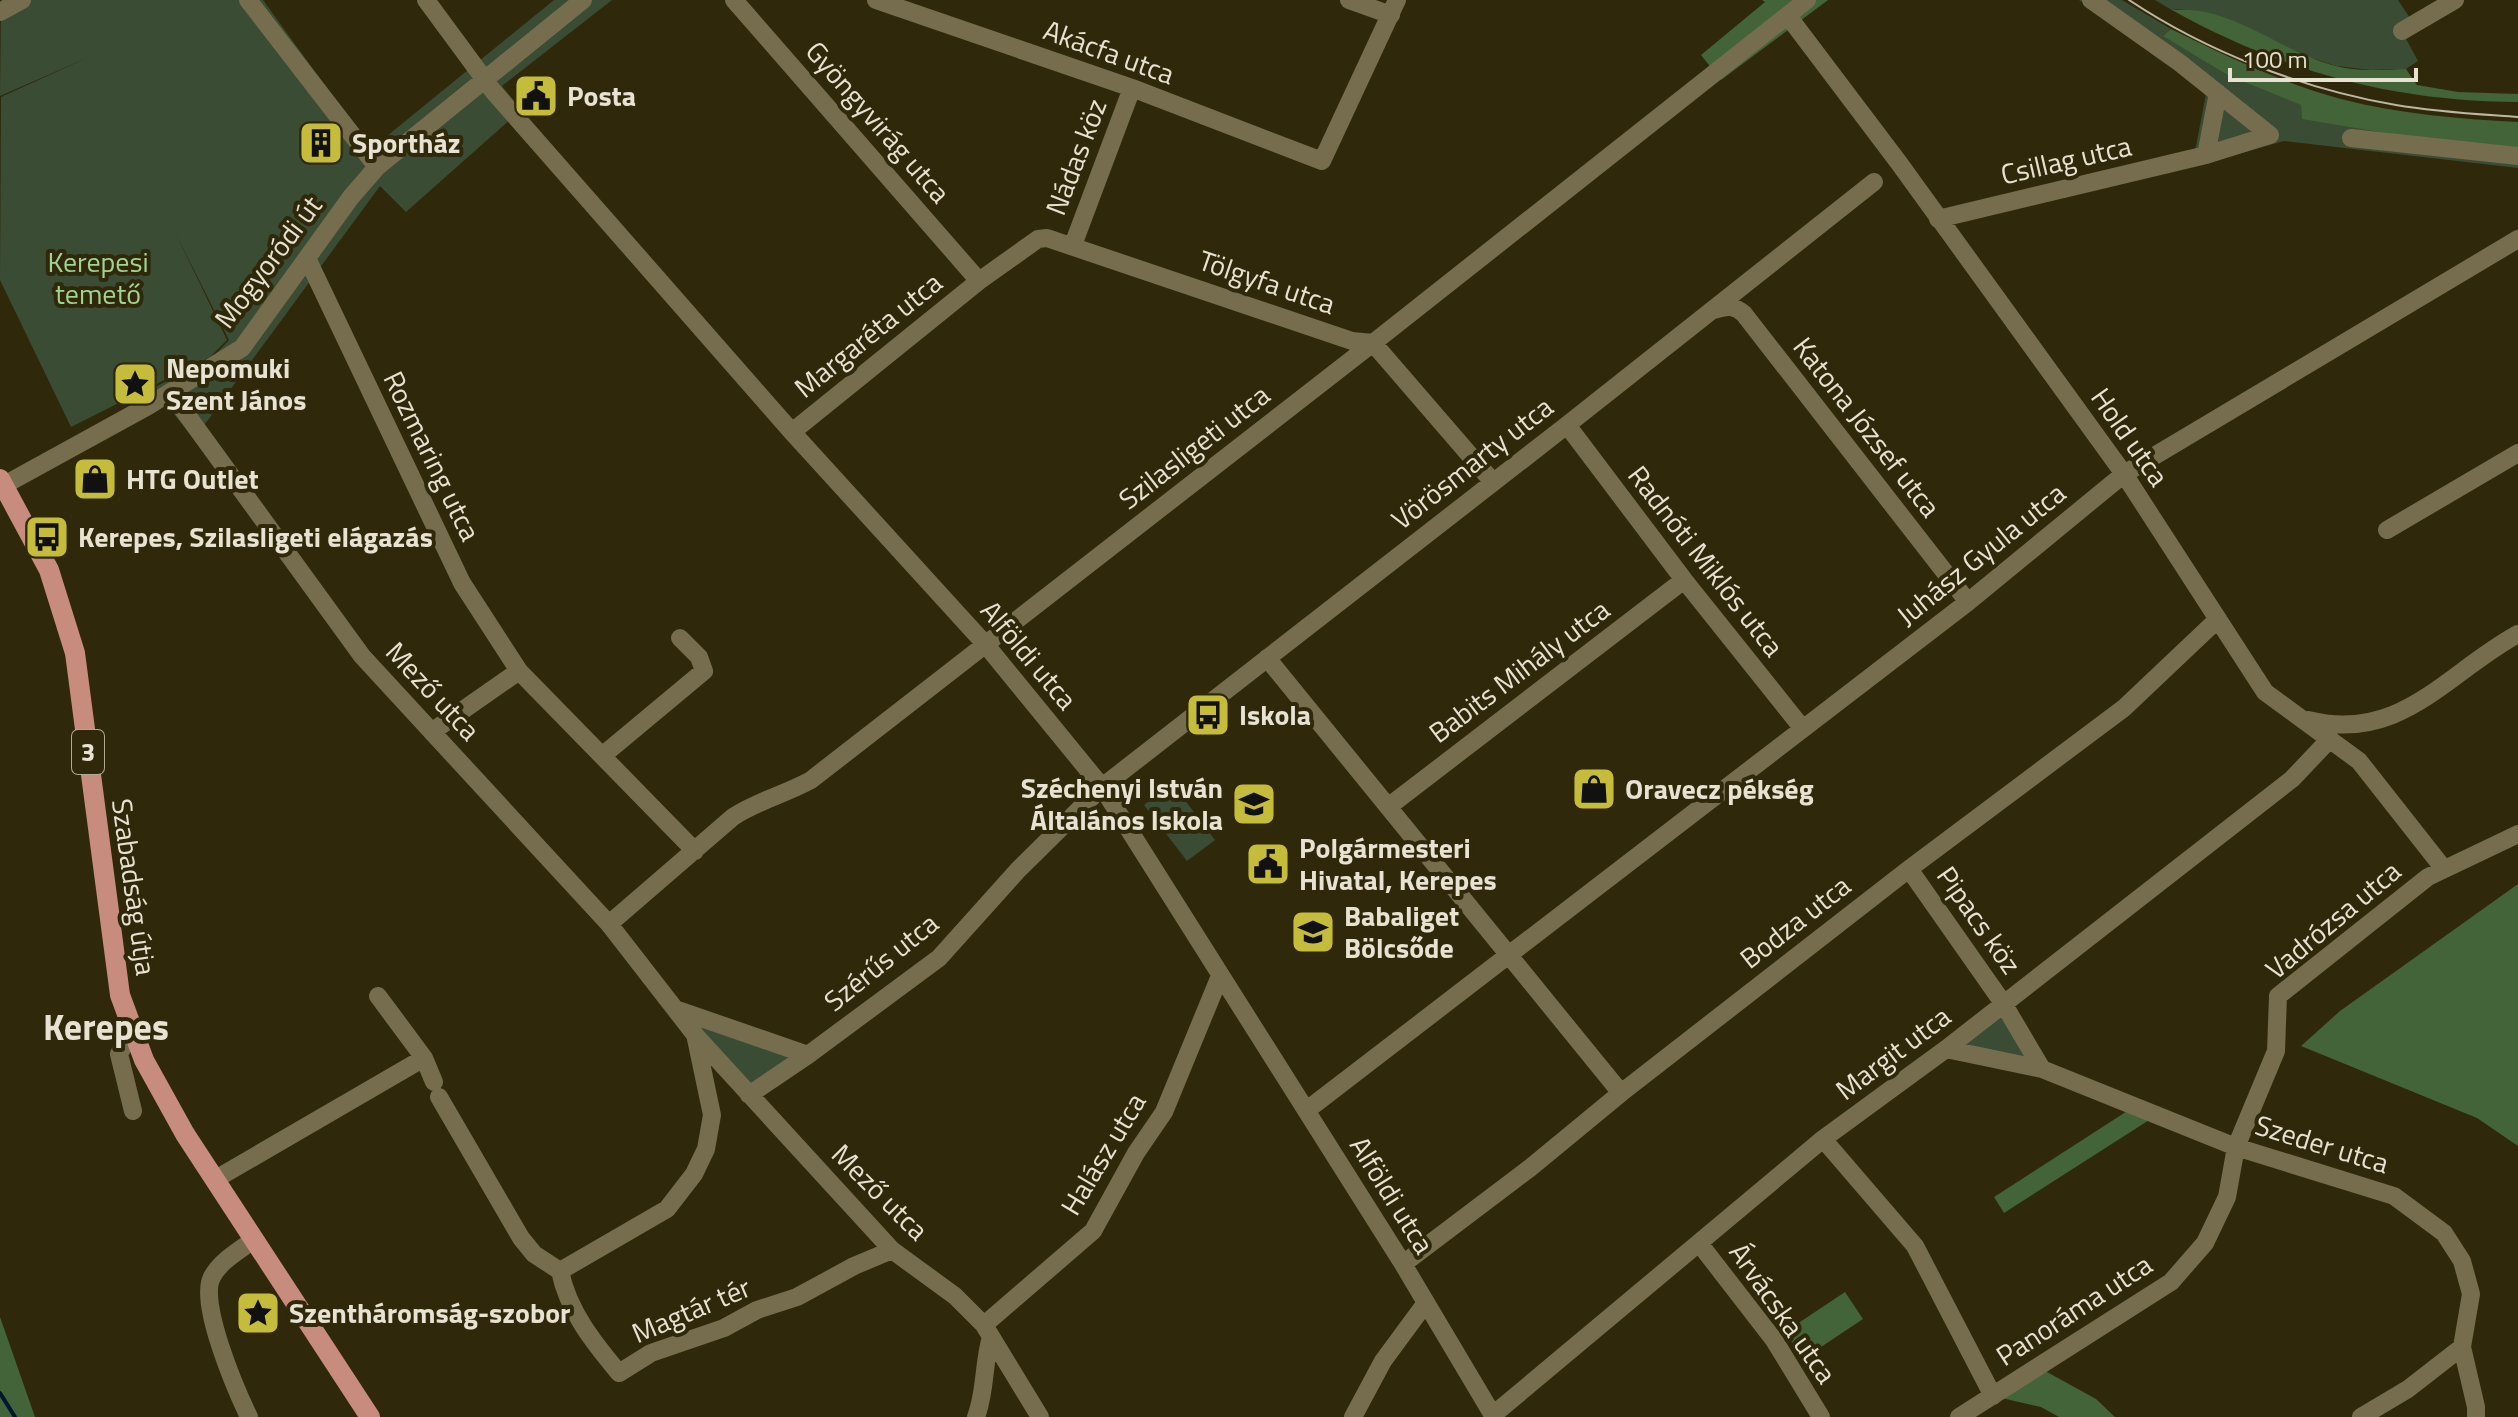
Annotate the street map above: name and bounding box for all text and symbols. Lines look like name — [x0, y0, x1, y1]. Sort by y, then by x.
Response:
street label: Akácfa utca — [1038, 8, 1181, 95]
street label: Gyöngyvirág utca — [796, 31, 961, 212]
scale bar — [2230, 32, 2416, 82]
text: 100 m — [2242, 41, 2308, 77]
public building icon: Posta — [512, 72, 560, 120]
place label: Posta — [567, 74, 636, 117]
street label: Nádas köz — [1034, 92, 1117, 221]
building icon: Sportház — [297, 119, 345, 167]
place label: Sportház — [352, 121, 460, 164]
street label: Csillag utca — [1996, 124, 2135, 195]
street label: Mogyoródi út — [203, 186, 332, 337]
street label: Tölgyfa utca — [1193, 238, 1341, 325]
park label: Kerepesi temető — [47, 240, 149, 315]
street label: Margaréta utca — [784, 261, 951, 408]
street label: Katona József utca — [1783, 327, 1952, 526]
place label: Nepomuki Szent János — [166, 346, 306, 421]
place icon: Nepomuki Szent János — [111, 360, 159, 408]
street label: Rozmaring utca — [373, 364, 492, 548]
street label: Szilasligeti utca — [1109, 374, 1278, 519]
street label: Hold utca — [2081, 379, 2180, 495]
street label: Vörösmarty utca — [1382, 386, 1562, 540]
shop icon: HTG Outlet — [71, 455, 119, 503]
street label: Radnóti Miklós utca — [1618, 456, 1795, 665]
place label: HTG Outlet — [126, 457, 259, 500]
street label: Juhász Gyula utca — [1887, 472, 2075, 635]
bus stop icon: Kerepes, Szilasligeti elágazás — [23, 513, 71, 561]
place label: Kerepes, Szilasligeti elágazás — [78, 515, 433, 558]
street label: Babits Mihály utca — [1419, 588, 1618, 753]
street label: Alföldi utca — [971, 591, 1088, 719]
street label: Mező utca — [376, 631, 491, 750]
bus stop icon: Iskola — [1184, 691, 1232, 739]
place label: Iskola — [1239, 693, 1311, 736]
road number: 3 — [72, 730, 104, 774]
shop icon: Oravecz pékség — [1570, 765, 1618, 813]
place label: Széchenyi István Általános Iskola — [1021, 766, 1223, 841]
place label: Oravecz pékség — [1625, 767, 1814, 810]
school or university icon: Széchenyi István Általános Iskola — [1230, 780, 1278, 828]
street label: Szabadság útja — [101, 796, 168, 978]
place label: Polgármesteri Hivatal, Kerepes — [1299, 826, 1497, 901]
public building icon: Polgármesteri Hivatal, Kerepes — [1244, 840, 1292, 888]
street label: Vadrózsa utca — [2256, 850, 2410, 989]
street label: Pipacs köz — [1926, 857, 2032, 983]
street label: Bodza utca — [1730, 864, 1859, 979]
place label: Babaliget Bölcsőde — [1344, 894, 1459, 969]
street label: Szérűs utca — [814, 902, 947, 1021]
school or university icon: Babaliget Bölcsőde — [1289, 908, 1337, 956]
street label: Margit utca — [1826, 995, 1959, 1110]
district label: Kerepes — [43, 999, 169, 1054]
street label: Halász utca — [1049, 1084, 1156, 1223]
street label: Szeder utca — [2250, 1103, 2394, 1184]
street label: Alföldi utca — [1339, 1128, 1445, 1262]
street label: Mező utca — [822, 1133, 939, 1250]
street label: Árvácska utca — [1719, 1233, 1848, 1392]
street label: Panoráma utca — [1987, 1243, 2160, 1376]
street label: Magtár tér — [625, 1265, 757, 1354]
place icon: Szentháromság-szobor — [234, 1289, 282, 1337]
place label: Szentháromság-szobor — [289, 1291, 571, 1334]

